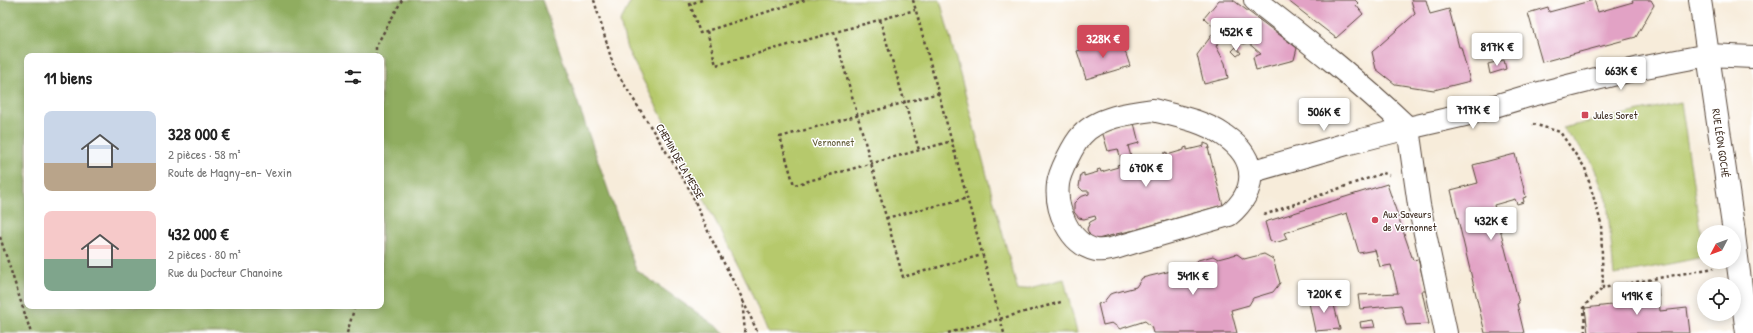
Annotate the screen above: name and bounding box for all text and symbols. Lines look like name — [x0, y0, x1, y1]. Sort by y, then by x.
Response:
pin: 452K € — [1203, 18, 1269, 52]
text: 452K € — [1220, 22, 1252, 40]
pin: 328K € — [1070, 25, 1136, 59]
text: 328K € — [1086, 29, 1120, 47]
pin: 817K € — [1464, 33, 1530, 67]
text: 817K € — [1481, 37, 1513, 55]
pin: 663K € — [1588, 57, 1654, 91]
text: 663K € — [1605, 61, 1637, 79]
text: 11 biens — [44, 66, 92, 89]
icon: filters — [342, 66, 364, 88]
pin: 717K € — [1440, 96, 1506, 130]
pin: 506K € — [1291, 98, 1357, 132]
text: 717K € — [1456, 100, 1490, 118]
text: 506K € — [1308, 102, 1340, 120]
place label: Jules Soret — [1593, 108, 1638, 122]
street label: RUE LÉON GOCHÉ — [1709, 108, 1733, 179]
marker: Jules Soret — [1580, 110, 1590, 120]
street label: CHEMIN DE LA MESSE — [653, 121, 707, 201]
text: 328 000 € — [168, 122, 230, 145]
icon: home — [76, 127, 124, 175]
park label: Vernonnet — [812, 135, 854, 149]
text: 2 pièces · 58 m² — [168, 145, 240, 163]
pin: 670K € — [1113, 154, 1179, 188]
text: 670K € — [1129, 158, 1163, 176]
text: Route de Magny-en- Vexin — [168, 163, 292, 181]
place label: Aux Saveurs de Vernonnet — [1383, 207, 1437, 234]
pin: 432K € — [1458, 207, 1524, 241]
text: 432K € — [1475, 211, 1507, 229]
marker: Aux Saveurs de Vernonnet — [1370, 215, 1380, 225]
text: 432 000 € — [168, 222, 229, 245]
north arrow — [1697, 225, 1741, 269]
map controls — [1697, 225, 1741, 321]
icon: home — [76, 227, 124, 275]
text: 2 pièces · 80 m² — [168, 245, 241, 263]
pin: 541K € — [1160, 262, 1226, 296]
text: Rue du Docteur Chanoine — [168, 263, 283, 281]
text: 541K € — [1177, 266, 1209, 284]
button: locate — [1697, 277, 1741, 321]
pin: 720K € — [1291, 280, 1357, 314]
pin: 419K € — [1604, 282, 1670, 316]
text: 720K € — [1307, 284, 1341, 302]
text: 419K € — [1622, 286, 1652, 304]

